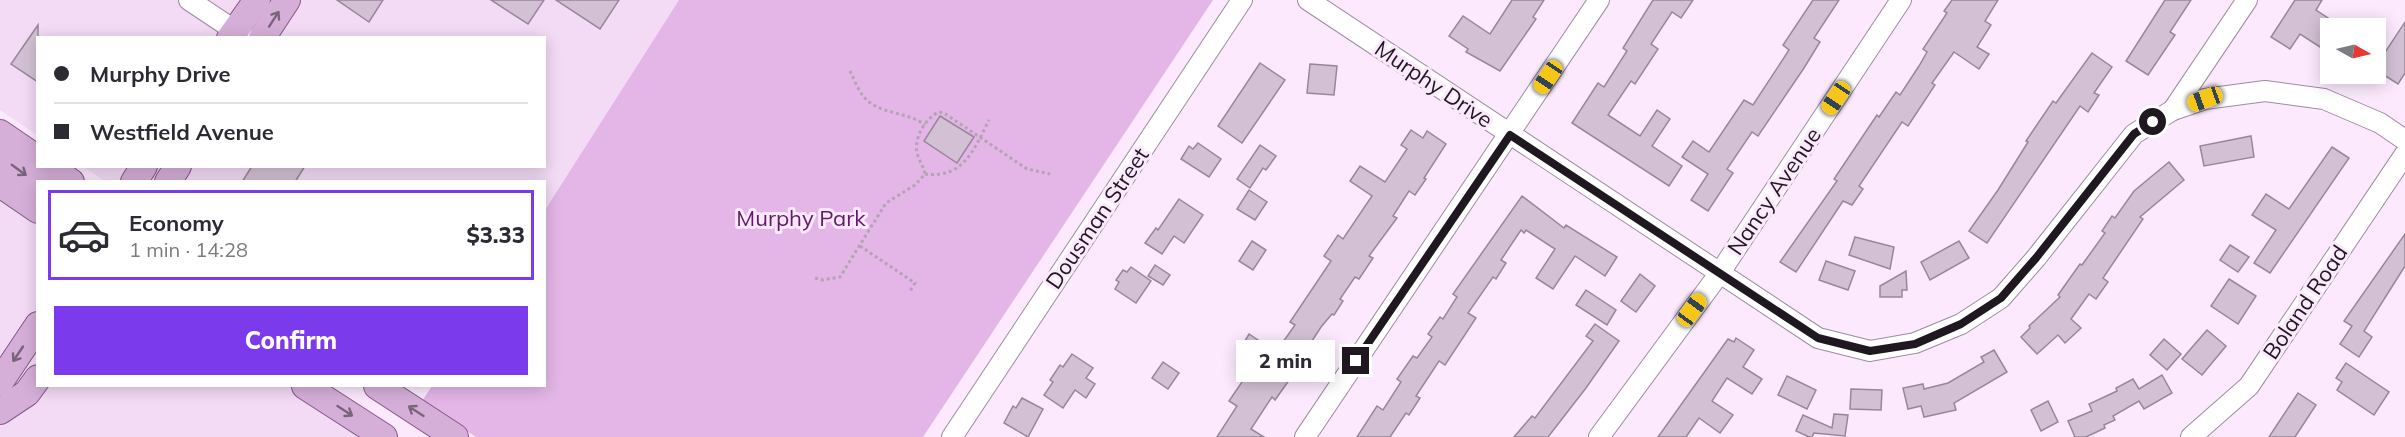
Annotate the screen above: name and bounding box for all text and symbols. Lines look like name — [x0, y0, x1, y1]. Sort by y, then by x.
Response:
one-way arrow — [269, 11, 281, 28]
north arrow — [2320, 18, 2386, 84]
map controls — [2320, 18, 2386, 84]
street label: Murphy Drive — [1370, 34, 1498, 134]
car — [1530, 57, 1566, 97]
text: Murphy Drive — [90, 60, 231, 88]
car — [1818, 78, 1854, 118]
car — [2185, 84, 2225, 114]
route start — [2139, 108, 2166, 135]
text: Westfield Avenue — [90, 118, 274, 146]
street label: Nancy Avenue — [1721, 122, 1827, 260]
street label: Dousman Street — [1039, 142, 1155, 294]
one-way arrow — [10, 164, 26, 176]
park label: Murphy Park — [736, 204, 866, 232]
icon: car — [57, 208, 111, 262]
text: Economy — [129, 209, 224, 237]
text: $3.33 — [466, 221, 525, 249]
text: 1 min · 14:28 — [129, 237, 248, 262]
street label: Boland Road — [2257, 240, 2353, 364]
car — [1674, 290, 1710, 330]
button: Confirm — [54, 306, 528, 375]
callout: 2 min — [1236, 340, 1335, 382]
one-way arrow — [12, 345, 24, 361]
route end — [1342, 347, 1369, 374]
text: 2 min — [1259, 348, 1312, 373]
one-way arrow — [408, 405, 425, 417]
one-way arrow — [336, 406, 353, 418]

